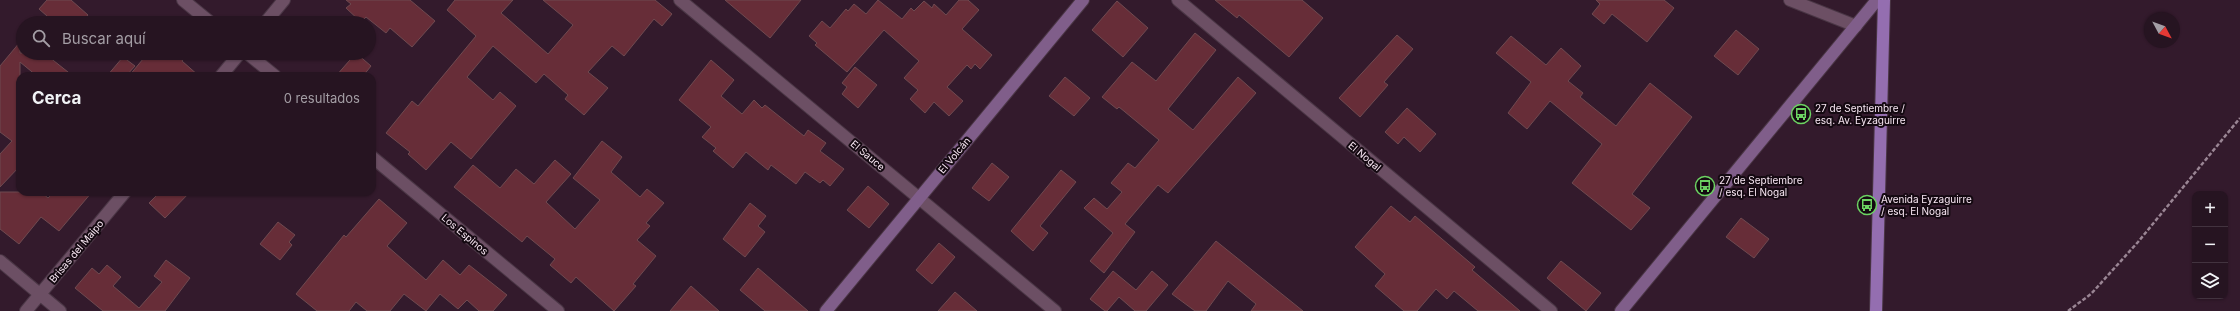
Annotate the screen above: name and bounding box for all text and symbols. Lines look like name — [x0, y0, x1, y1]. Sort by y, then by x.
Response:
north arrow — [2144, 12, 2180, 48]
search box — [16, 16, 376, 60]
icon: search — [30, 27, 52, 49]
text: Buscar aquí — [62, 29, 146, 48]
text: Cerca — [32, 88, 81, 108]
text: 0 resultados — [284, 90, 360, 106]
place label: 27 de Septiembre / esq. Av. Eyzaguirre — [1815, 102, 1906, 126]
bus stop icon: 27 de Septiembre / esq. Av. Eyzaguirre — [1790, 103, 1812, 125]
street label: El Volcán — [935, 134, 973, 175]
street label: El Sauce — [849, 137, 888, 173]
street label: El Nogal — [1346, 139, 1384, 173]
place label: 27 de Septiembre / esq. El Nogal — [1719, 174, 1803, 198]
bus stop icon: 27 de Septiembre / esq. El Nogal — [1694, 175, 1716, 197]
map controls — [2192, 191, 2228, 299]
button: + — [2192, 191, 2228, 227]
place label: Avenida Eyzaguirre / esq. El Nogal — [1881, 193, 1972, 217]
bus stop icon: Avenida Eyzaguirre / esq. El Nogal — [1856, 194, 1878, 216]
street label: Los Espinos — [439, 211, 491, 257]
street label: Brisas del Maipo — [46, 217, 106, 285]
button: − — [2192, 227, 2228, 263]
button: layers — [2192, 263, 2228, 299]

